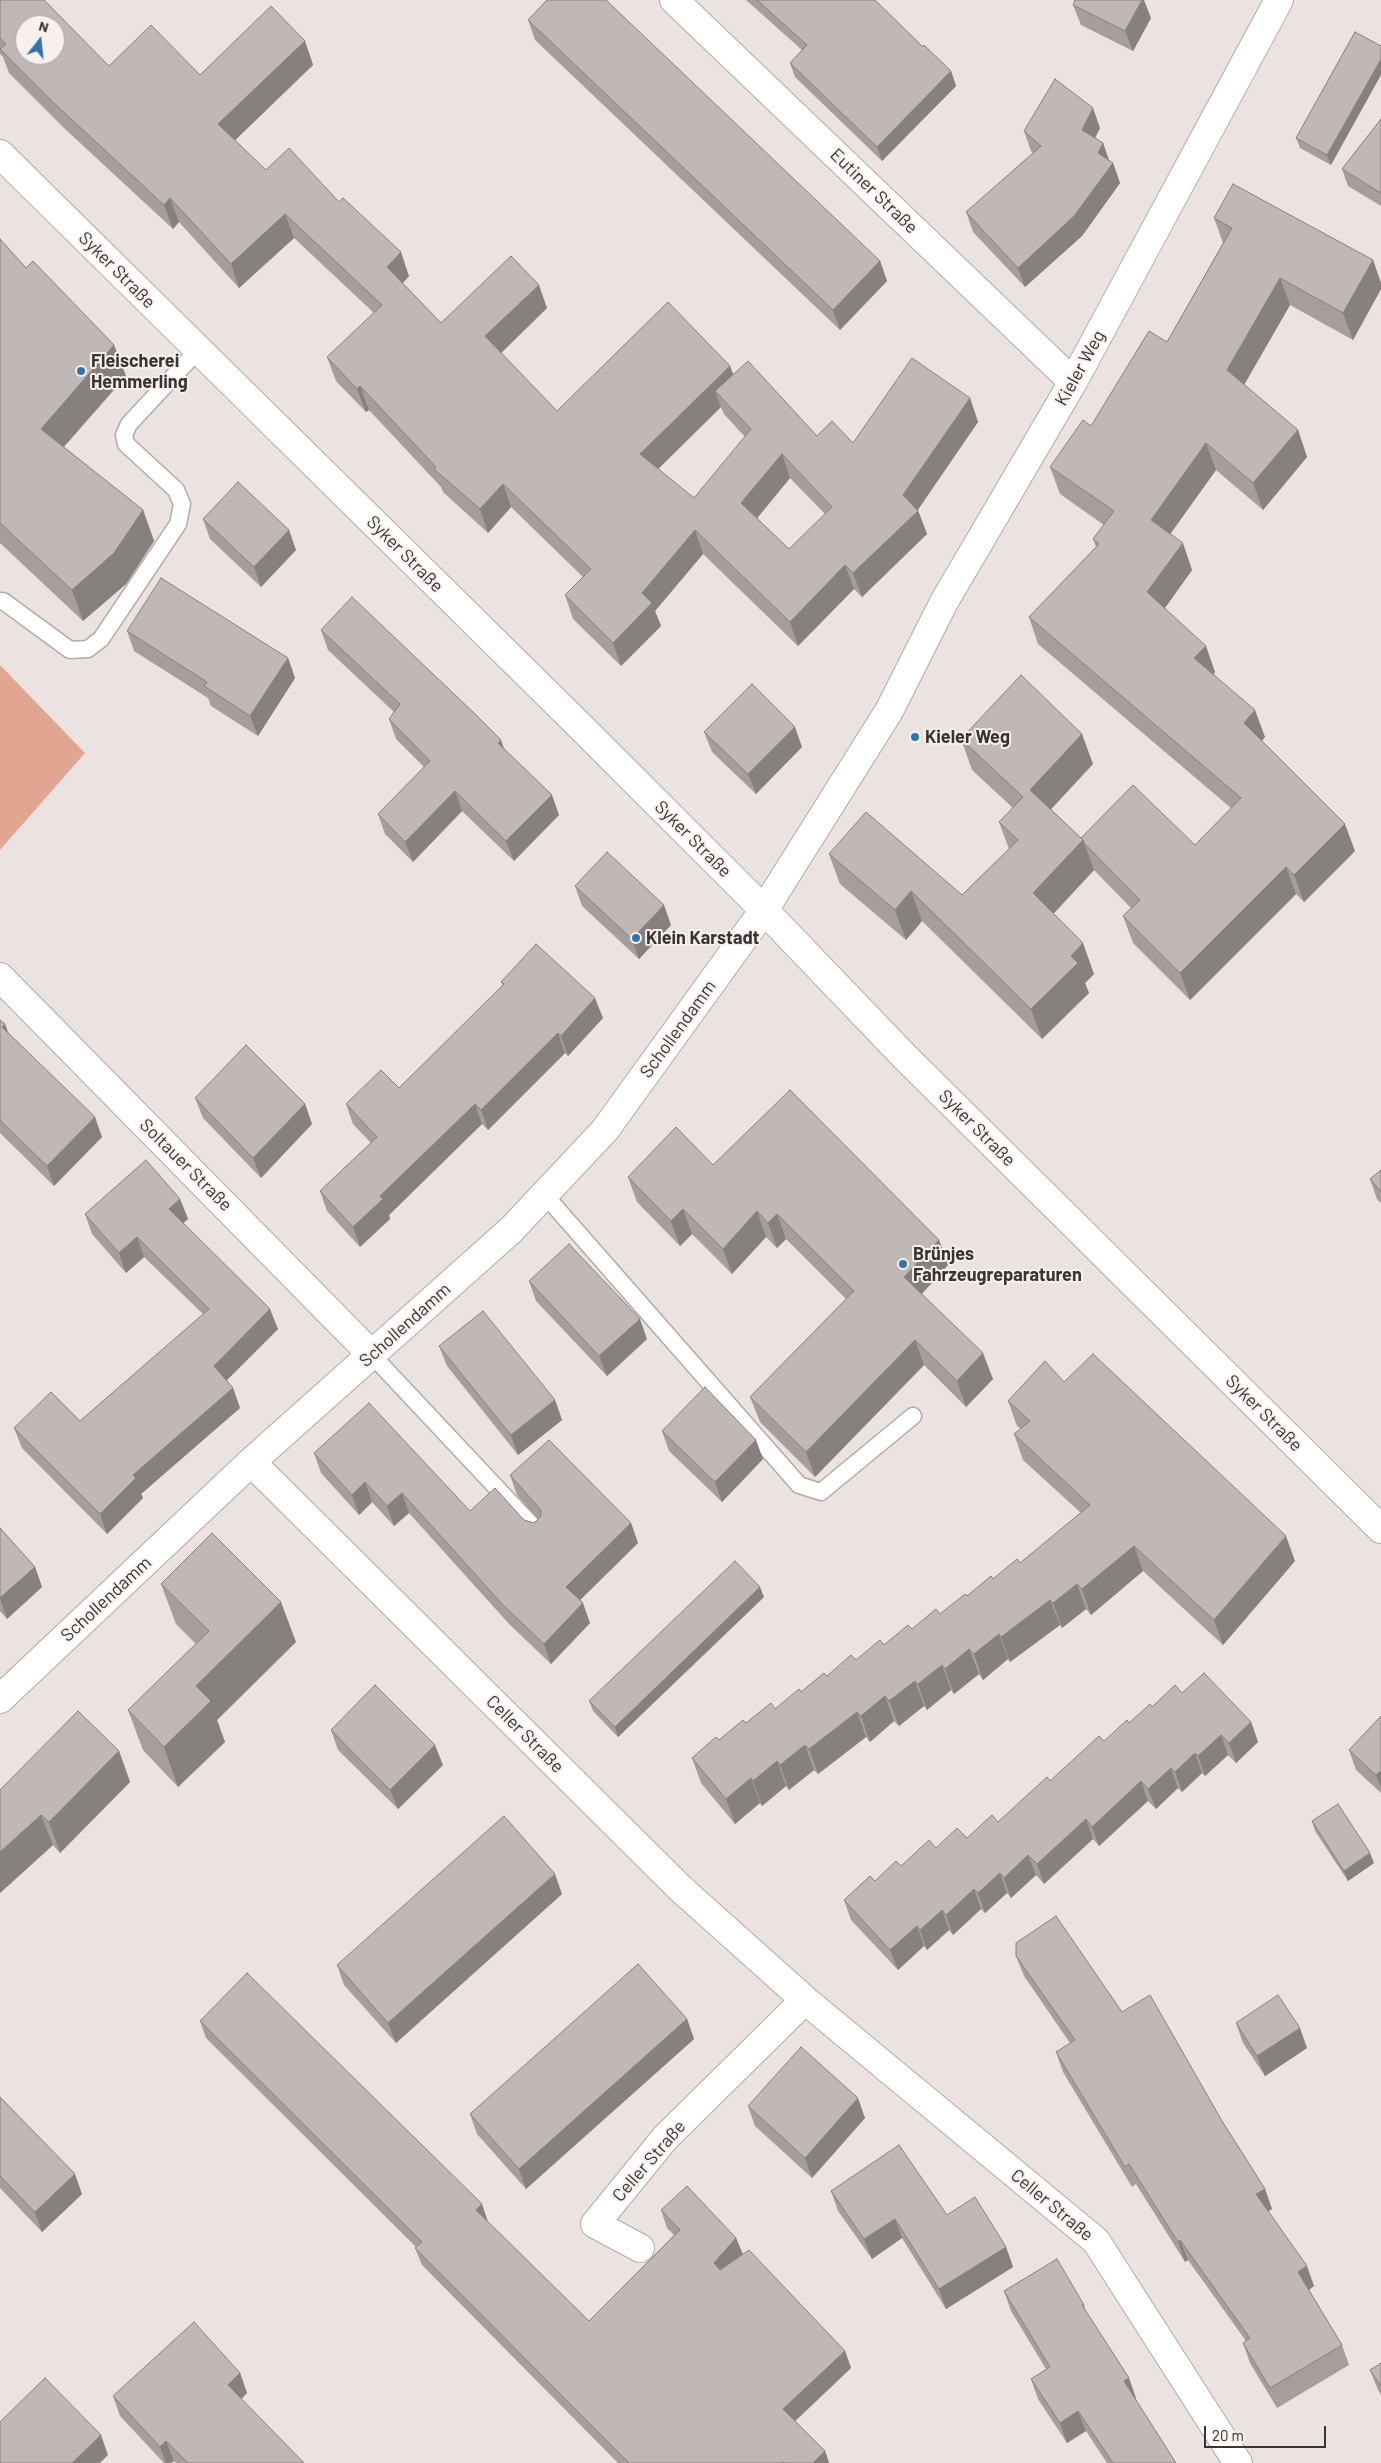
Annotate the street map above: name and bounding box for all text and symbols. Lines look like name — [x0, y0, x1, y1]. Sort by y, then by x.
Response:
north arrow — [15, 15, 65, 65]
text: N — [37, 17, 51, 36]
street label: Eutiner Straße — [826, 144, 922, 238]
street label: Syker Straße — [74, 227, 160, 313]
street label: Kieler Weg — [1050, 326, 1110, 410]
place label: Fleischerei Hemmerling — [91, 350, 188, 392]
marker: Fleischerei Hemmerling — [75, 365, 87, 377]
street label: Syker Straße — [362, 511, 448, 597]
place label: Kieler Weg — [925, 726, 1010, 748]
marker: Kieler Weg — [909, 731, 921, 743]
street label: Syker Straße — [650, 796, 736, 882]
place label: Klein Karstadt — [646, 927, 759, 949]
marker: Klein Karstadt — [630, 932, 642, 944]
street label: Schollendamm — [635, 976, 721, 1082]
street label: Syker Straße — [934, 1085, 1020, 1171]
street label: Soltauer Straße — [135, 1114, 237, 1216]
place label: Brünjes Fahrzeugreparaturen — [913, 1243, 1082, 1286]
marker: Brünjes Fahrzeugreparaturen — [897, 1258, 909, 1270]
street label: Schollendamm — [355, 1278, 455, 1372]
street label: Syker Straße — [1221, 1370, 1307, 1456]
street label: Schollendamm — [56, 1552, 156, 1646]
street label: Celler Straße — [482, 1691, 568, 1777]
street label: Celler Straße — [608, 2116, 690, 2206]
street label: Celler Straße — [1006, 2164, 1098, 2246]
scale bar — [1206, 2416, 1328, 2448]
text: 20 m — [1212, 2426, 1244, 2444]

